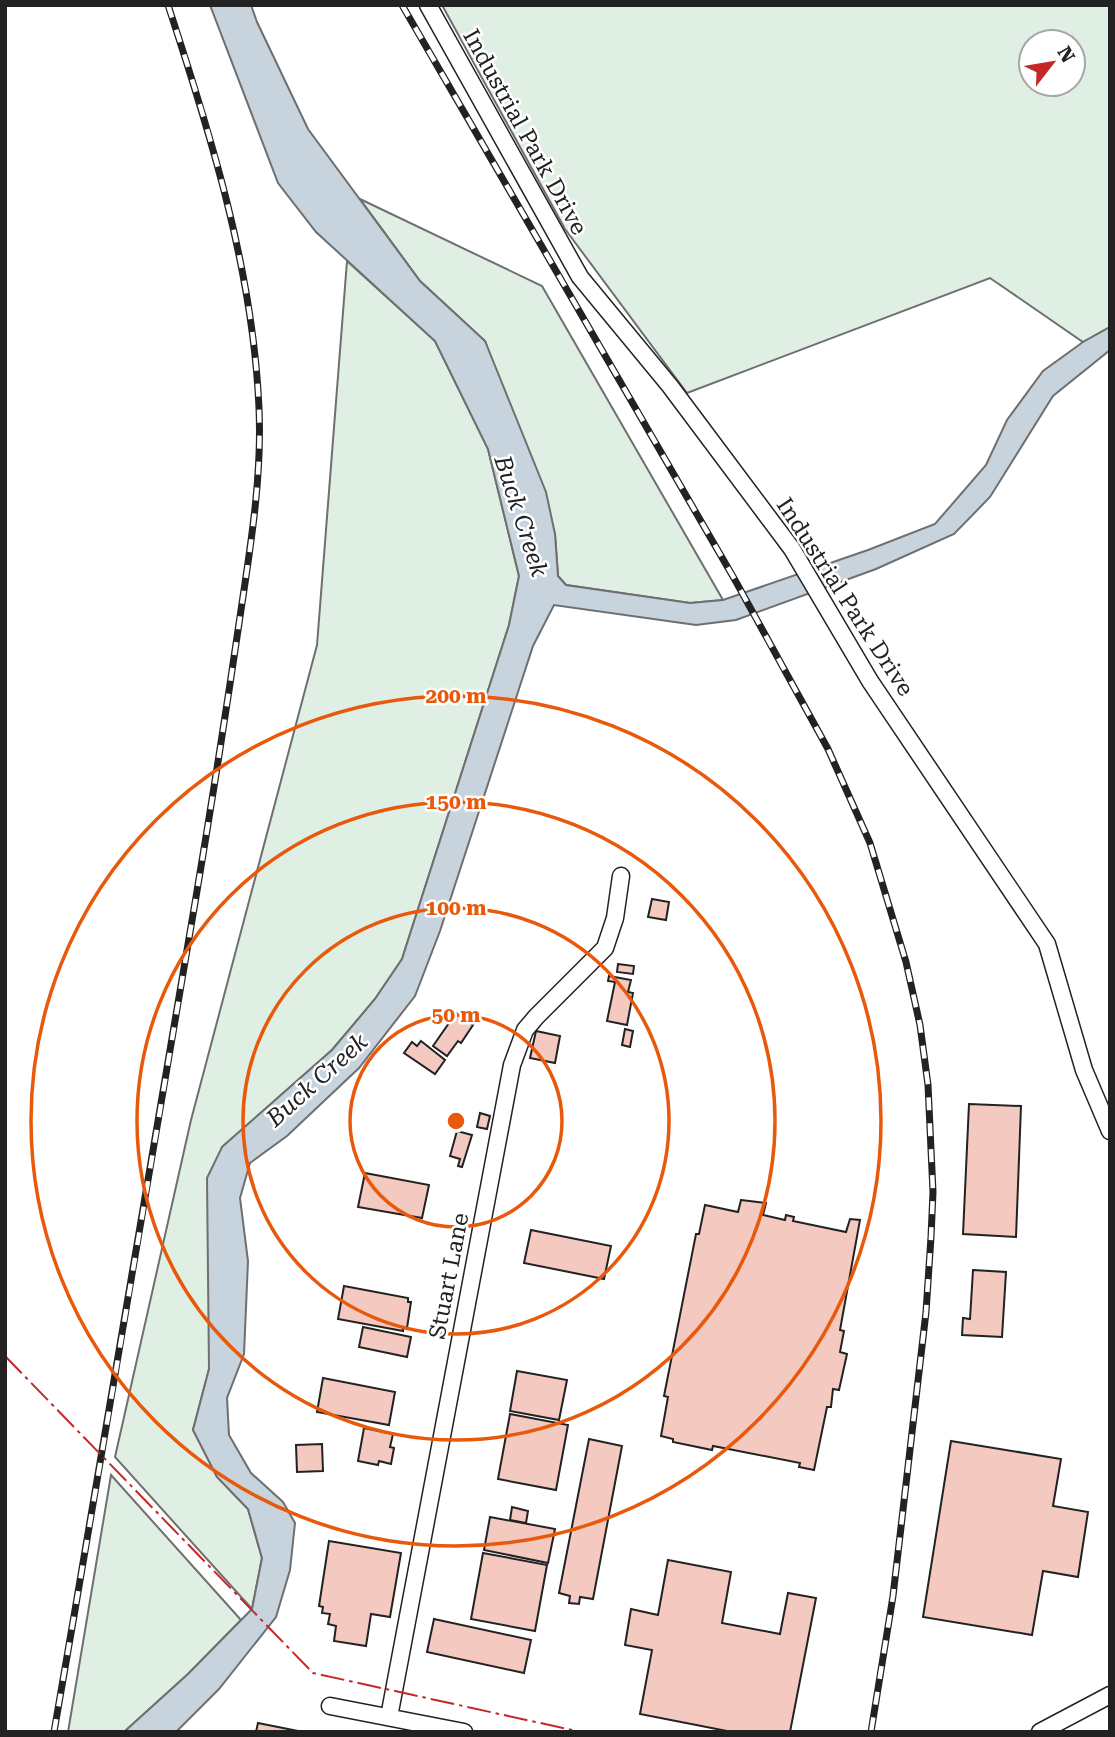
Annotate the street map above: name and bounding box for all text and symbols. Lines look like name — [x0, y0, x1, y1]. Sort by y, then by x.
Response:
street label: Industrial Park Drive — [457, 25, 593, 239]
north arrow — [1017, 28, 1087, 98]
text: N — [1053, 42, 1080, 67]
water label: Buck Creek — [488, 451, 554, 580]
street label: Industrial Park Drive — [771, 493, 919, 701]
text: 200 m — [426, 684, 486, 708]
text: 150 m — [426, 790, 486, 814]
text: 100 m — [426, 896, 486, 920]
text: 50 m — [431, 1003, 481, 1027]
water label: Buck Creek — [260, 1027, 373, 1133]
centre of rings — [444, 1109, 468, 1133]
street label: Stuart Lane — [424, 1211, 474, 1341]

